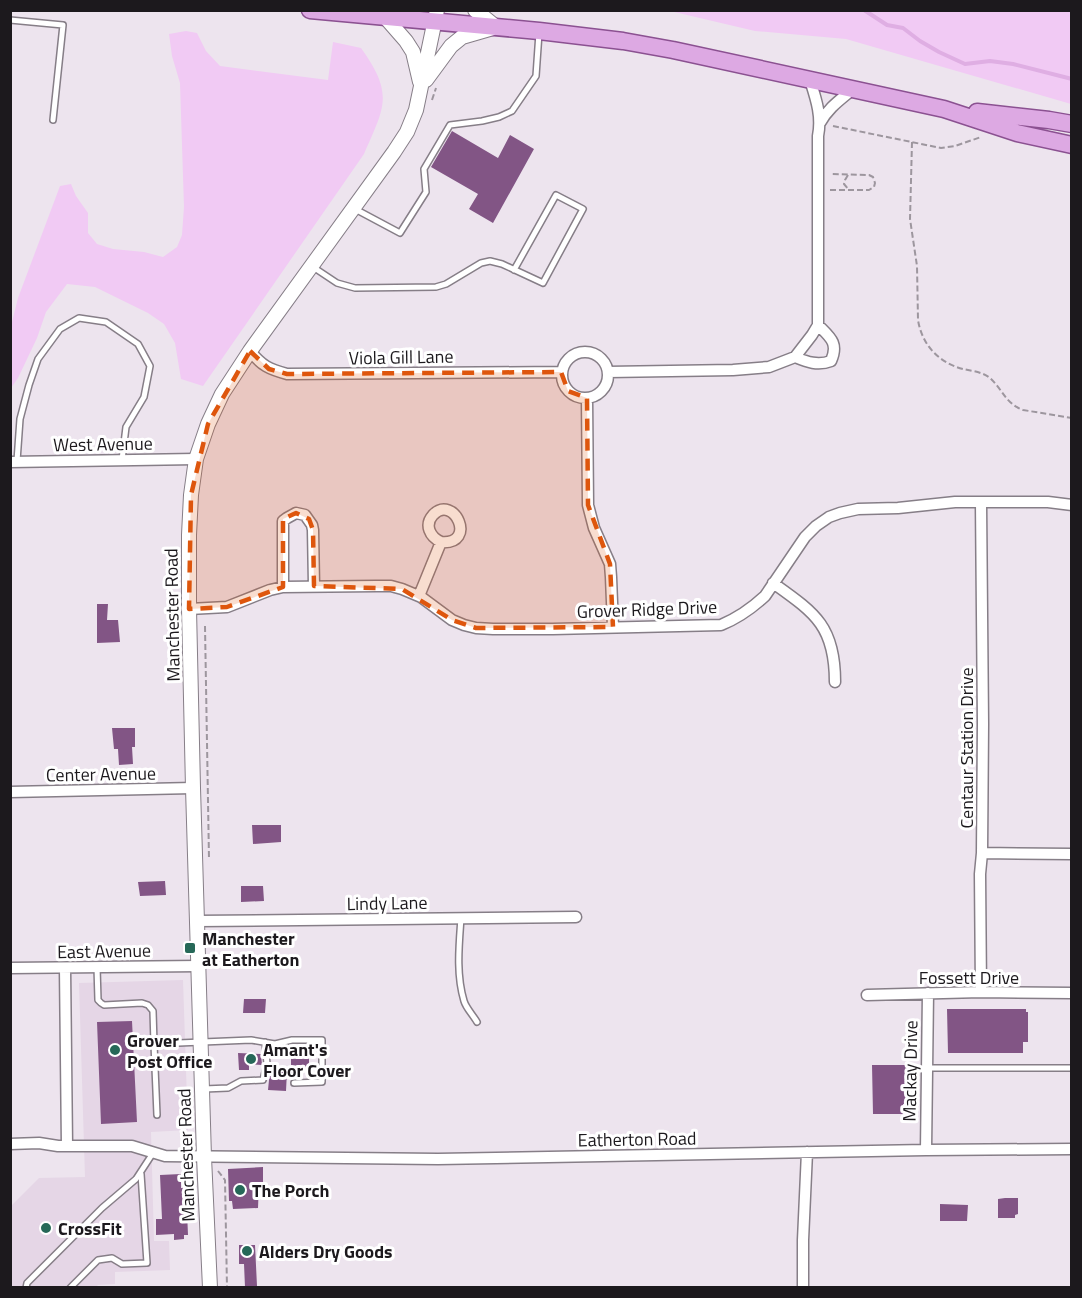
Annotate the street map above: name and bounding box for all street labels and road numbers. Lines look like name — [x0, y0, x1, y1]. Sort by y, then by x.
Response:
street label: Viola Gill Lane — [348, 343, 454, 371]
street label: West Avenue — [53, 430, 153, 458]
street label: Manchester Road — [157, 548, 187, 682]
street label: Grover Ridge Drive — [576, 593, 718, 625]
street label: Centaur Station Drive — [953, 667, 980, 829]
street label: Center Avenue — [46, 760, 156, 788]
street label: Lindy Lane — [346, 889, 428, 917]
street label: East Avenue — [57, 937, 151, 965]
street label: Fossett Drive — [919, 964, 1019, 991]
street label: Mackay Drive — [896, 1020, 924, 1122]
street label: Manchester Road — [170, 1088, 202, 1222]
street label: Eatherton Road — [577, 1124, 697, 1154]

